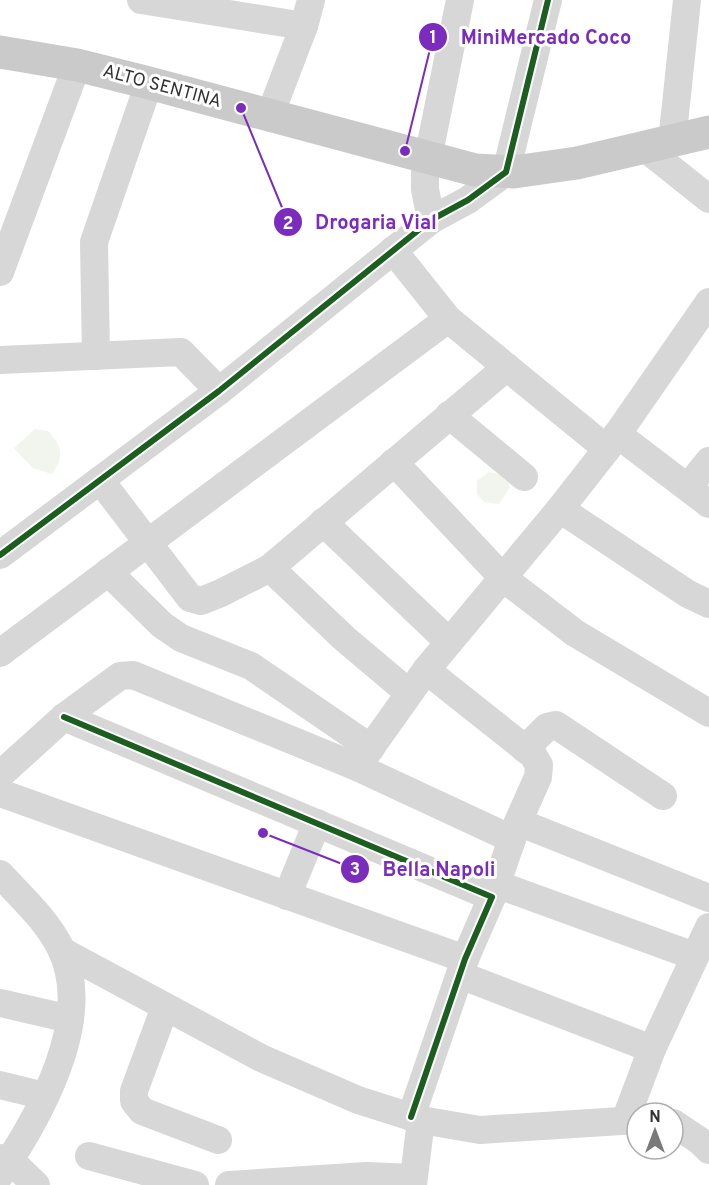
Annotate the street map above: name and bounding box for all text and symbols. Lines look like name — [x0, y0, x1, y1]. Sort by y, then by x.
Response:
callout: MiniMercado Coco — [418, 18, 643, 56]
text: MiniMercado Coco — [461, 26, 631, 52]
text: 1 — [429, 27, 437, 50]
street label: ALTO SENTINA — [100, 60, 224, 114]
callout: Drogaria Vial — [273, 203, 449, 241]
text: Drogaria Vial — [315, 211, 437, 237]
text: 2 — [282, 213, 294, 236]
callout: Bella Napoli — [340, 850, 507, 888]
text: Bella Napoli — [383, 858, 495, 884]
text: 3 — [350, 859, 360, 882]
north arrow — [625, 1101, 685, 1161]
text: N — [649, 1108, 661, 1128]

